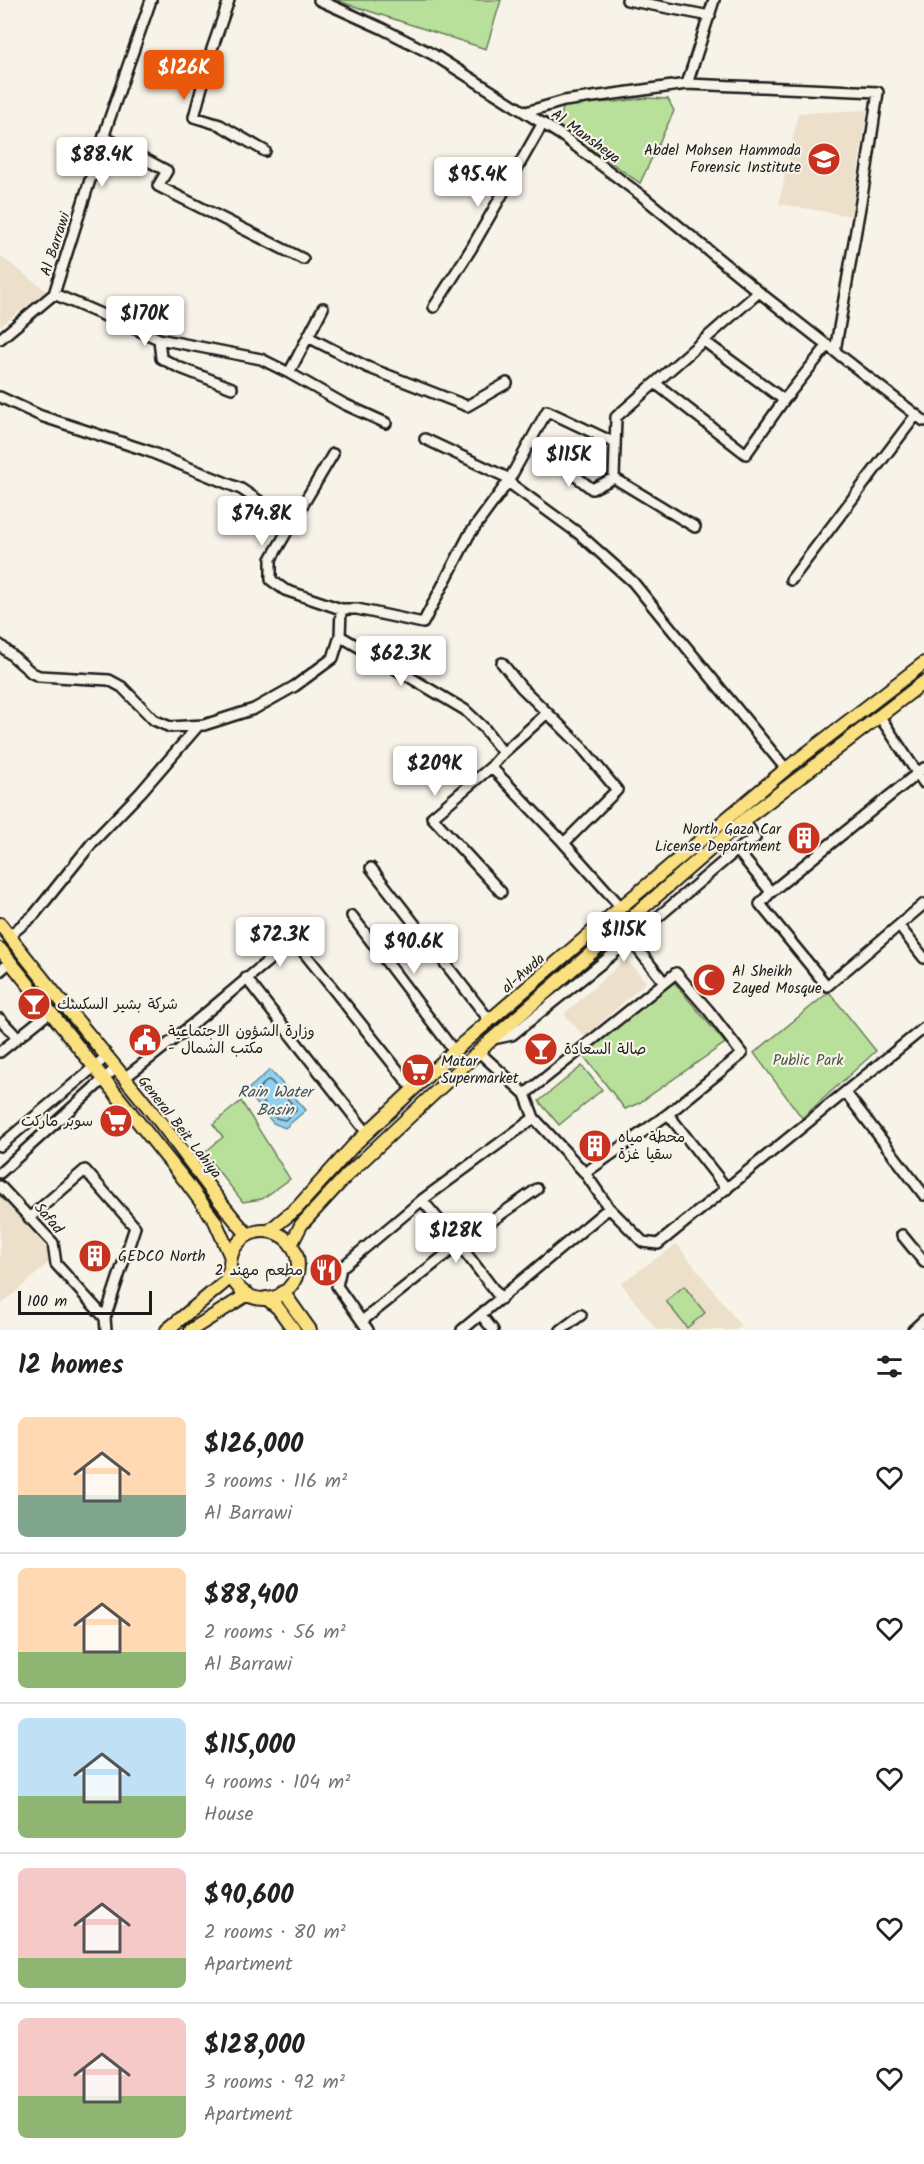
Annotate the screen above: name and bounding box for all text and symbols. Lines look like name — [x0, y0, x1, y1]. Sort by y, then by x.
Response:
pin: $126K — [142, 50, 226, 101]
text: $126K — [158, 53, 210, 85]
street label: Al Mansheya — [546, 103, 625, 170]
pin: $88.4K — [53, 137, 151, 188]
place label: Abdel Mohsen Hammoda Forensic Institute — [644, 139, 801, 180]
text: $88.4K — [70, 140, 134, 172]
school or university icon: Abdel Mohsen Hammoda Forensic Institute — [806, 141, 842, 177]
pin: $95.4K — [429, 157, 527, 208]
text: $95.4K — [448, 160, 508, 192]
street label: Al Barrawi — [34, 208, 78, 279]
pin: $170K — [103, 296, 187, 347]
text: $170K — [120, 299, 170, 331]
pin: $115K — [527, 437, 611, 488]
text: $115K — [546, 440, 592, 472]
pin: $74.8K — [213, 496, 311, 547]
text: $74.8K — [232, 499, 292, 531]
pin: $62.3K — [352, 636, 450, 687]
text: $62.3K — [370, 639, 432, 671]
pin: $209K — [393, 746, 477, 797]
text: $209K — [407, 749, 463, 781]
place label: North Gaza Car License Department — [655, 818, 782, 859]
building icon: North Gaza Car License Department — [786, 820, 822, 856]
pin: $115K — [582, 912, 666, 963]
text: $115K — [601, 915, 647, 947]
pin: $72.3K — [231, 917, 329, 968]
text: $72.3K — [250, 920, 310, 952]
pin: $90.6K — [365, 924, 463, 975]
text: $90.6K — [384, 927, 444, 959]
street label: al-Awda — [496, 948, 551, 1000]
place label: Al Sheikh Zayed Mosque — [732, 960, 822, 1001]
mosque icon: Al Sheikh Zayed Mosque — [691, 962, 727, 998]
bar icon: شركة بشير السكسك — [16, 986, 52, 1022]
place label: شركة بشير السكسك — [57, 993, 178, 1017]
place label: وزارة الشؤون الاجتماعية - مكتب الشمال — [168, 1020, 315, 1061]
public building icon: وزارة الشؤون الاجتماعية - مكتب الشمال — [127, 1022, 163, 1058]
bar icon: صالة السعادة — [523, 1031, 559, 1067]
place label: صالة السعادة — [564, 1038, 646, 1062]
park label: Public Park — [773, 1049, 844, 1073]
place label: Matar Supermarket — [441, 1050, 519, 1091]
supermarket icon: Matar Supermarket — [400, 1052, 436, 1088]
street label: General Beit Lahiya — [131, 1071, 227, 1184]
water label: Rain Water Basin — [238, 1080, 316, 1123]
supermarket icon: سوبر ماركت — [98, 1103, 134, 1139]
place label: سوبر ماركت — [21, 1110, 93, 1134]
place label: محطة مياه سقيا غزة — [618, 1126, 685, 1167]
building icon: محطة مياه سقيا غزة — [577, 1128, 613, 1164]
street label: Safad — [28, 1198, 69, 1240]
pin: $128K — [414, 1213, 498, 1264]
text: $128K — [429, 1216, 483, 1248]
building icon: GEDCO North — [77, 1238, 113, 1274]
place label: GEDCO North — [118, 1245, 206, 1269]
restaurant icon: مطعم مهند 2 — [308, 1252, 344, 1288]
place label: مطعم مهند 2 — [215, 1259, 303, 1283]
scale bar — [18, 1288, 152, 1316]
text: 100 m — [27, 1289, 67, 1314]
text: 12 homes — [18, 1345, 124, 1387]
icon: filters — [873, 1350, 906, 1383]
text: $126,000 — [204, 1424, 303, 1466]
icon: home — [66, 1441, 138, 1513]
icon: heart — [873, 1461, 906, 1494]
text: 3 rooms · 116 m² — [204, 1466, 347, 1498]
text: Al Barrawi — [204, 1498, 292, 1530]
text: $88,400 — [204, 1575, 298, 1617]
icon: home — [66, 1592, 138, 1664]
icon: heart — [873, 1612, 906, 1645]
text: 2 rooms · 56 m² — [204, 1617, 346, 1649]
text: Al Barrawi — [204, 1649, 292, 1681]
text: $115,000 — [204, 1725, 295, 1767]
icon: home — [66, 1742, 138, 1814]
icon: heart — [873, 1762, 906, 1795]
text: 4 rooms · 104 m² — [204, 1767, 350, 1799]
text: House — [204, 1799, 254, 1831]
text: $90,600 — [204, 1875, 293, 1917]
icon: home — [66, 1892, 138, 1964]
icon: heart — [873, 1912, 906, 1945]
text: 2 rooms · 80 m² — [204, 1917, 346, 1949]
text: Apartment — [204, 1949, 293, 1981]
text: $128,000 — [204, 2025, 305, 2067]
icon: home — [66, 2042, 138, 2114]
icon: heart — [873, 2062, 906, 2095]
text: 3 rooms · 92 m² — [204, 2067, 345, 2099]
text: Apartment — [204, 2099, 293, 2131]

